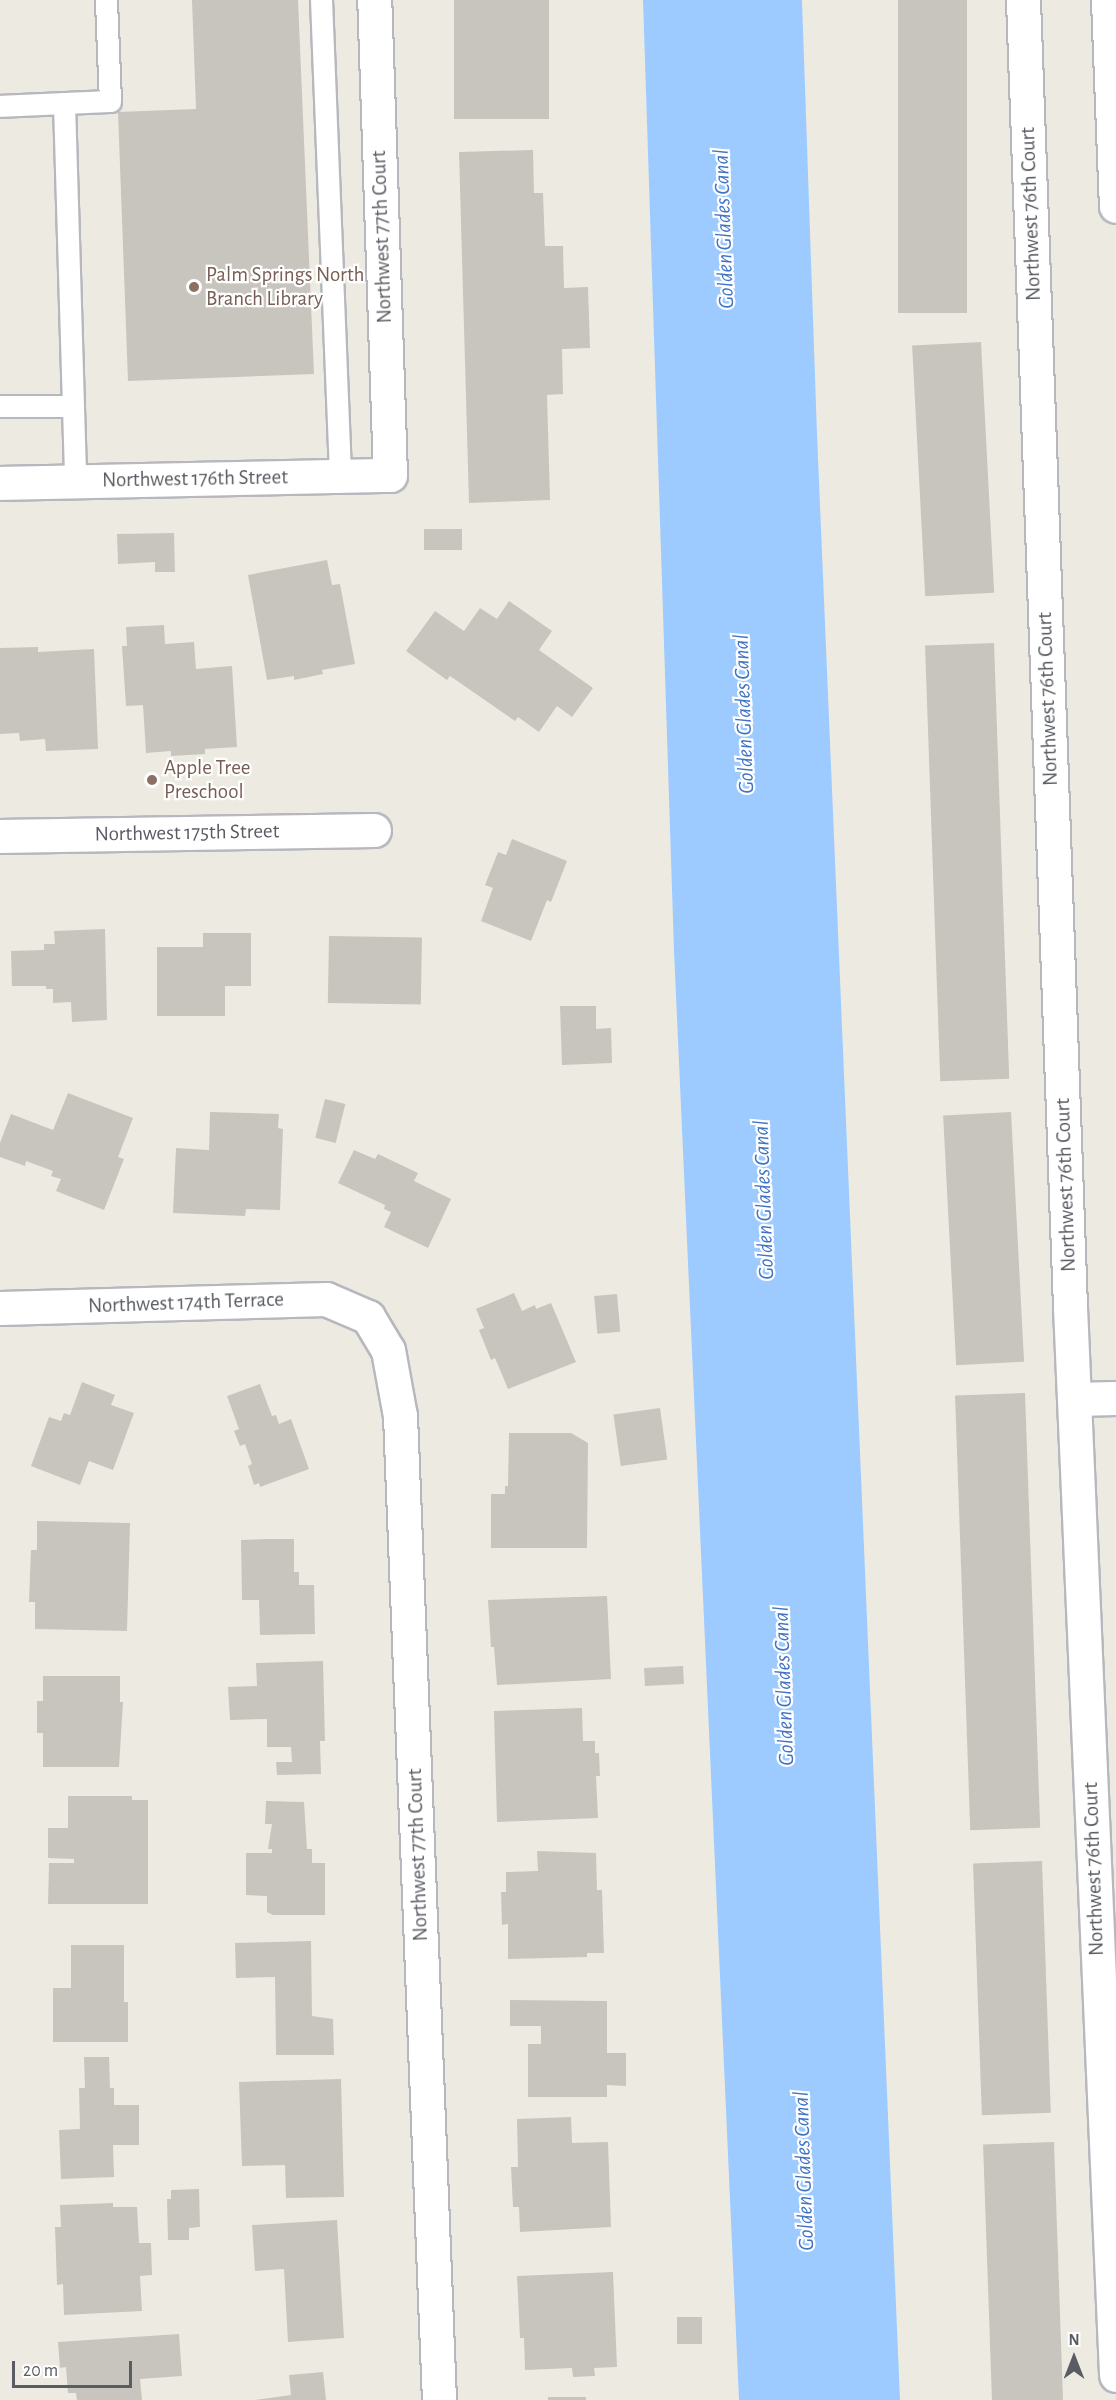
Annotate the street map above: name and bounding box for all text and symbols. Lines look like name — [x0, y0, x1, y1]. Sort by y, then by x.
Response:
street label: Northwest 76th Court — [1015, 127, 1047, 301]
water label: Golden Glades Canal — [708, 149, 740, 309]
street label: Northwest 77th Court — [366, 150, 398, 324]
place label: Palm Springs North Branch Library — [206, 262, 365, 312]
marker: Palm Springs North Branch Library — [187, 280, 201, 294]
street label: Northwest 176th Street — [102, 465, 288, 493]
street label: Northwest 76th Court — [1032, 612, 1064, 786]
water label: Golden Glades Canal — [728, 634, 760, 794]
place label: Apple Tree Preschool — [164, 755, 250, 805]
marker: Apple Tree Preschool — [145, 773, 159, 787]
street label: Northwest 175th Street — [94, 819, 280, 847]
street label: Northwest 76th Court — [1050, 1098, 1082, 1272]
water label: Golden Glades Canal — [748, 1120, 780, 1280]
street label: Northwest 174th Terrace — [88, 1287, 284, 1319]
water label: Golden Glades Canal — [768, 1606, 800, 1766]
street label: Northwest 77th Court — [402, 1768, 434, 1942]
street label: Northwest 76th Court — [1078, 1782, 1110, 1956]
water label: Golden Glades Canal — [788, 2091, 820, 2251]
north arrow — [1044, 2328, 1104, 2388]
text: N — [1068, 2332, 1080, 2348]
scale bar — [15, 2349, 135, 2387]
text: 20 m — [23, 2362, 58, 2380]

